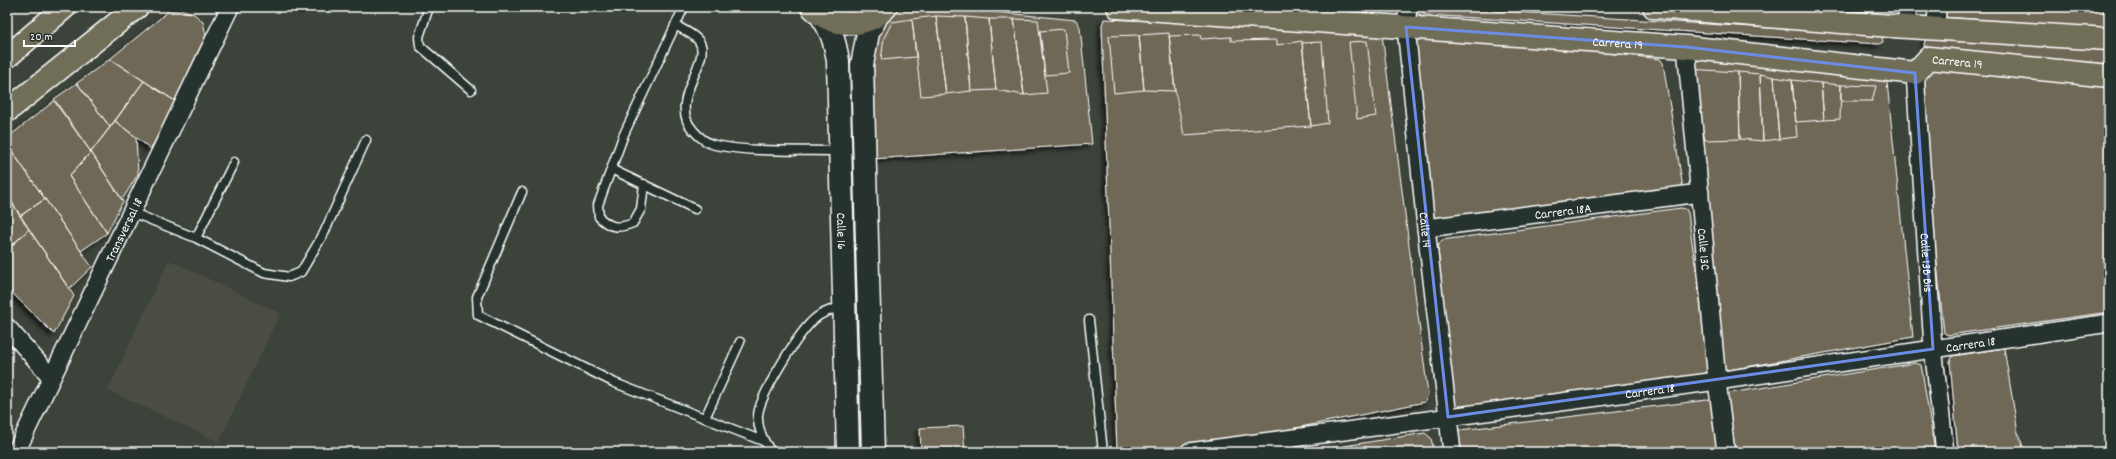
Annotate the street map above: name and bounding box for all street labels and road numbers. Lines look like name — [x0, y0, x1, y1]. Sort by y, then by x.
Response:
street label: Carrera 19 — [1592, 33, 1644, 56]
street label: Carrera 19 — [1931, 51, 1983, 75]
street label: Transversal 18 — [102, 195, 149, 266]
street label: Carrera 18A — [1534, 200, 1593, 226]
street label: Calle 14 — [1412, 211, 1435, 249]
street label: Calle 16 — [830, 213, 850, 250]
street label: Calle 13C — [1691, 227, 1714, 272]
street label: Calle 13B Bis — [1914, 233, 1936, 293]
street label: Carrera 18 — [1945, 333, 1997, 359]
street label: Carrera 18 — [1624, 380, 1676, 405]

